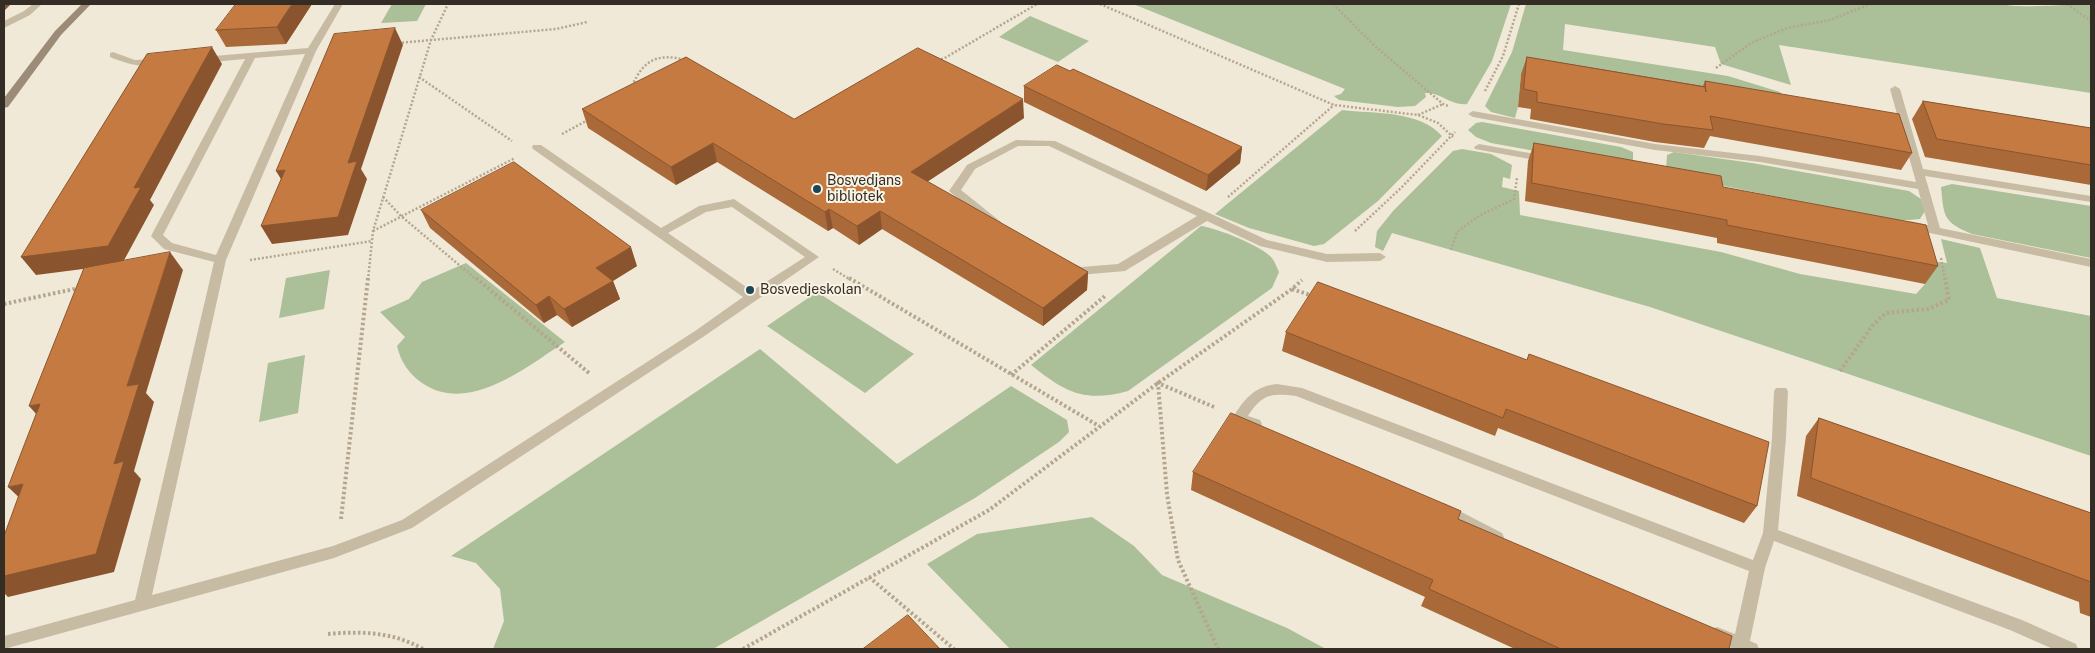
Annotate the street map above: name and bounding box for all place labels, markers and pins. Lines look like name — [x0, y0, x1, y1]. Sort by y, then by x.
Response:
place label: Bosvedjans bibliotek — [827, 173, 901, 206]
marker: Bosvedjans bibliotek — [811, 183, 823, 195]
place label: Bosvedjeskolan — [760, 282, 862, 298]
marker: Bosvedjeskolan — [744, 284, 756, 296]

